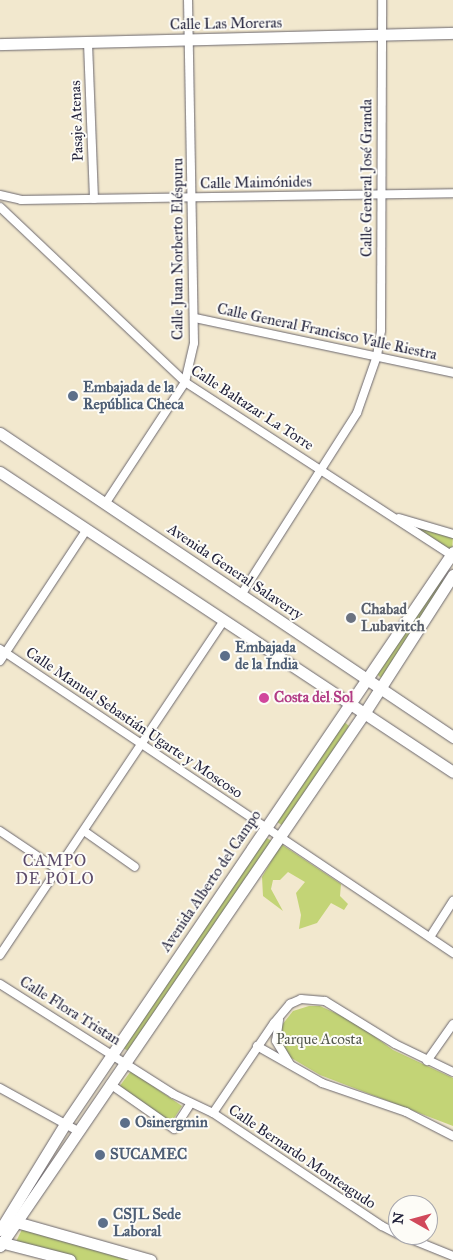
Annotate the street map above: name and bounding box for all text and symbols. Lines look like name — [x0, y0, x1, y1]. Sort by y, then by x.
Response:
street label: Calle Las Moreras — [170, 14, 282, 34]
street label: Pasaje Atenas — [67, 80, 87, 162]
street label: Calle General José Granda — [358, 99, 376, 257]
street label: Calle Juan Norberto Eléspuru — [169, 158, 187, 340]
street label: Calle Maimónides — [200, 173, 312, 193]
street label: Calle General Francisco Valle Riestra — [215, 300, 439, 364]
street label: Calle Baltazar La Torre — [187, 362, 317, 454]
place label: Embajada de la República Checa — [83, 378, 184, 413]
marker: Embajada de la República Checa — [67, 390, 79, 402]
street label: Avenida General Salaverry — [164, 520, 306, 624]
place label: Chabad Lubavitch — [361, 600, 425, 635]
marker: Chabad Lubavitch — [345, 612, 357, 624]
place label: Embajada de la India — [235, 638, 298, 673]
street label: Calle Manuel Sebastián Ugarte y Moscoso — [22, 644, 246, 802]
marker: Embajada de la India — [219, 650, 231, 662]
place label: Costa del Sol — [274, 689, 354, 707]
marker: Costa del Sol — [258, 692, 270, 704]
street label: Avenida Alberto del Campo — [157, 807, 265, 955]
district label: CAMPO DE POLO — [14, 851, 96, 889]
street label: Calle Flora Tristan — [16, 973, 124, 1049]
park label: Parque Acosta — [276, 1031, 362, 1049]
street label: Calle Bernardo Monteagudo — [225, 1101, 379, 1213]
place label: Osinergmin — [135, 1114, 208, 1132]
marker: Osinergmin — [119, 1117, 131, 1129]
place label: SUCAMEC — [110, 1146, 187, 1164]
marker: SUCAMEC — [94, 1149, 106, 1161]
north arrow — [388, 1195, 438, 1245]
place label: CSJL Sede Laboral — [113, 1205, 181, 1240]
text: N — [389, 1211, 408, 1225]
marker: CSJL Sede Laboral — [97, 1217, 109, 1229]

